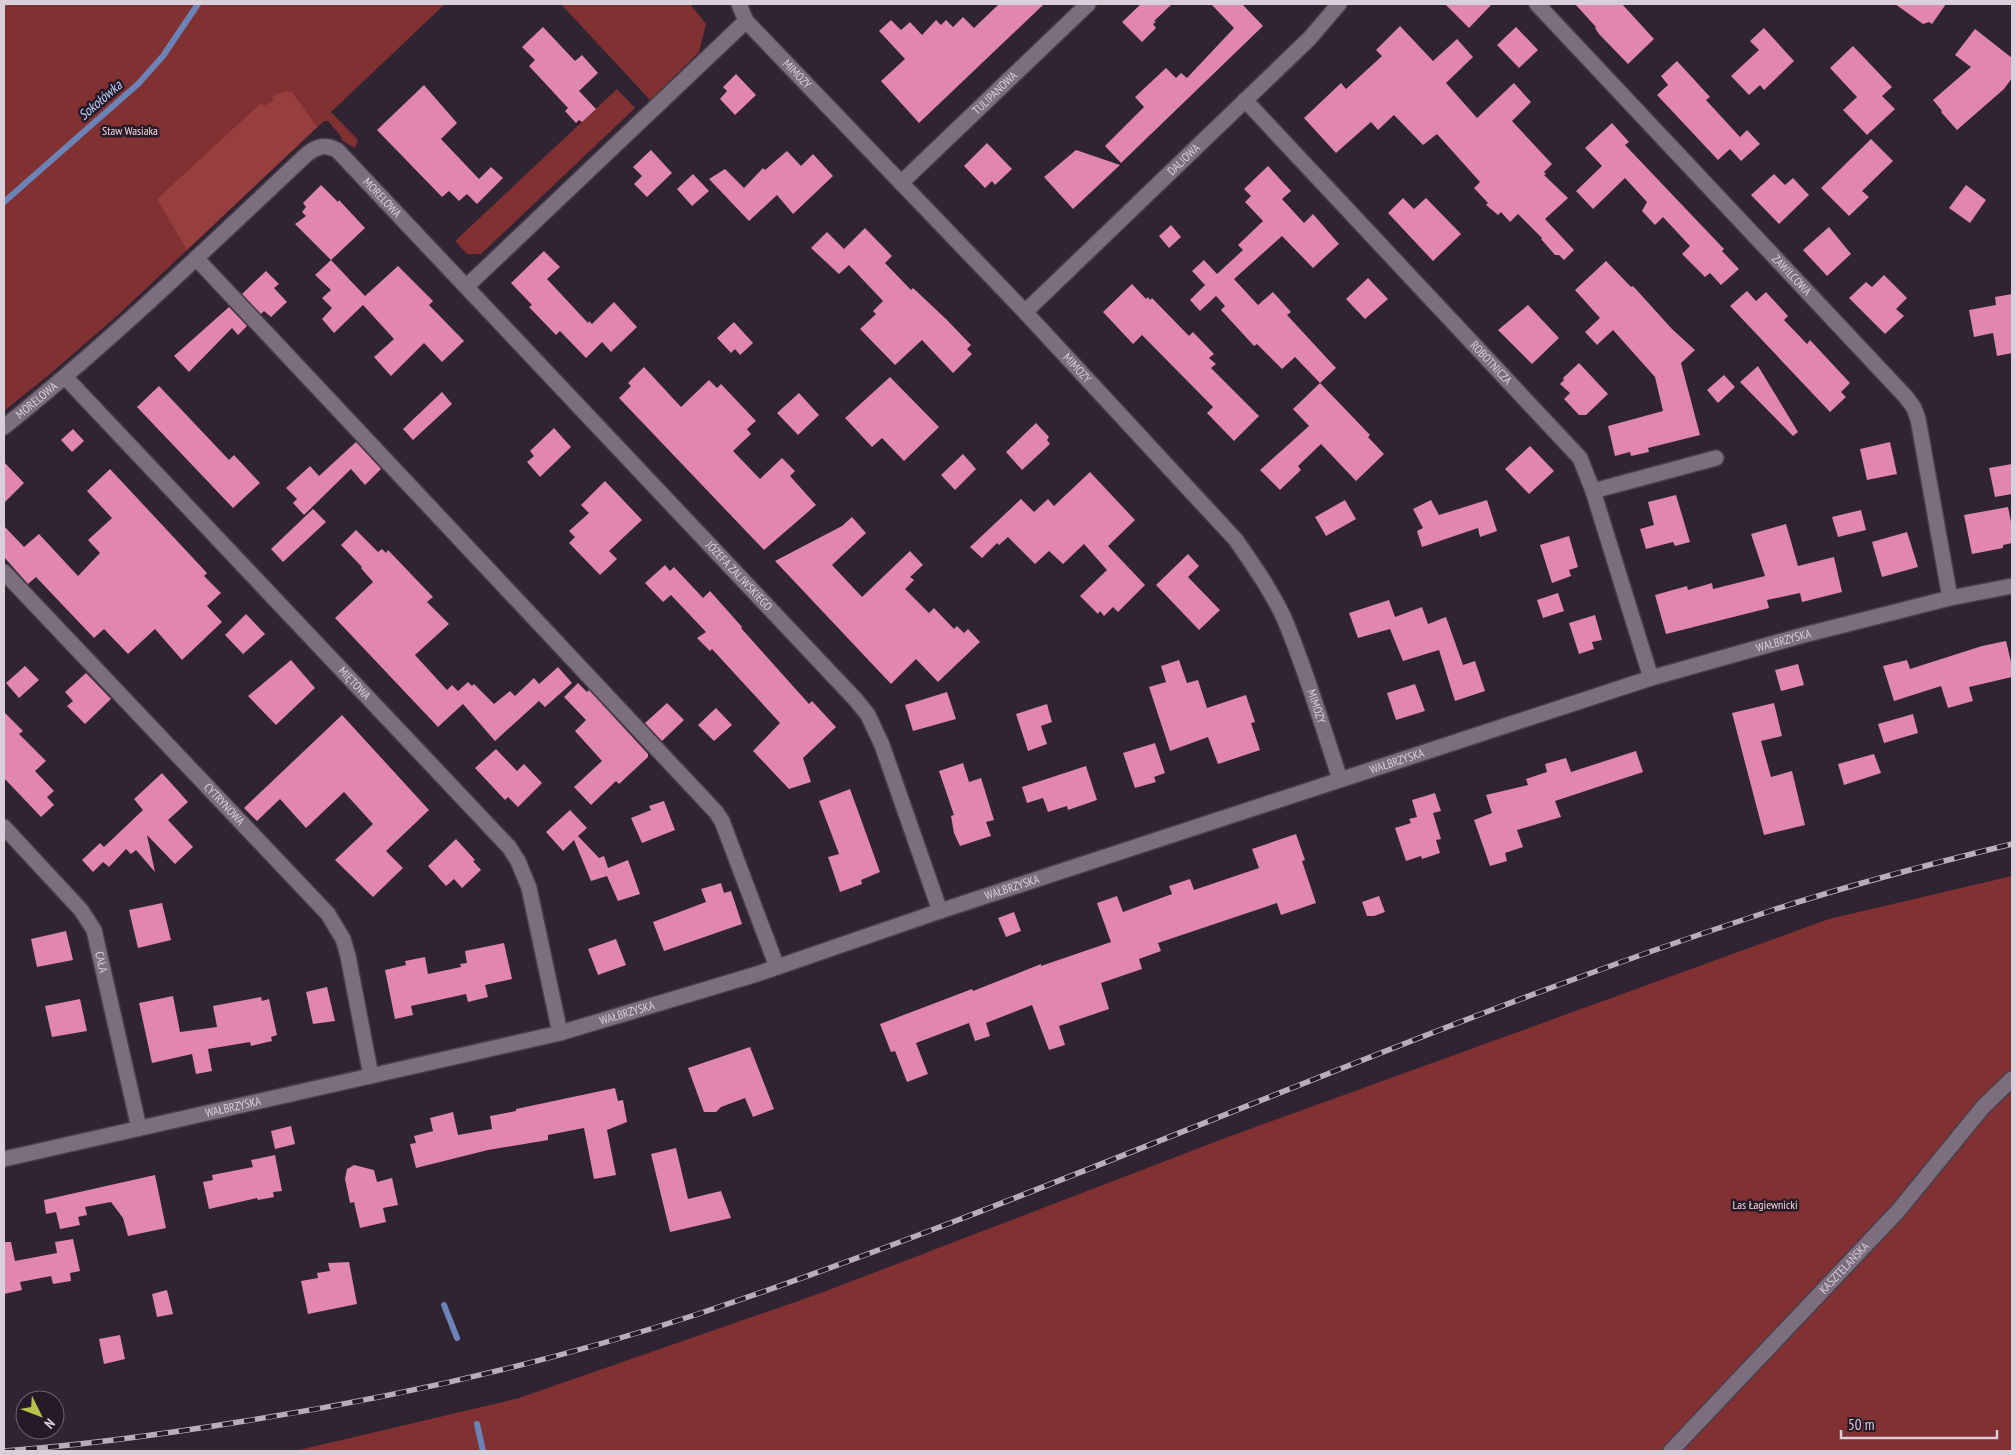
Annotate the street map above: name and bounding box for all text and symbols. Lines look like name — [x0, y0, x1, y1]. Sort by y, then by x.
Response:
street label: MIMOZY — [780, 56, 815, 92]
street label: TULIPANOWA — [969, 68, 1020, 118]
water label: Sokołówka — [75, 75, 127, 124]
park label: Staw Wasiaka — [102, 123, 158, 138]
street label: DALIOWA — [1164, 140, 1203, 178]
street label: MORELOWA — [360, 174, 405, 221]
street label: ZAWILCOWA — [1769, 251, 1815, 299]
street label: ROBOTNICZA — [1467, 338, 1516, 388]
street label: MIMOZY — [1060, 350, 1095, 386]
street label: MORELOWA — [12, 378, 60, 422]
street label: JÓZEFA ZALIWSKIEGO — [702, 537, 776, 614]
street label: WAŁBRZYSKA — [1754, 625, 1813, 655]
street label: MIĘTOWA — [335, 663, 374, 703]
street label: MIMOZY — [1304, 687, 1330, 726]
street label: WAŁBRZYSKA — [1367, 745, 1426, 777]
street label: CYTRYNOWA — [201, 780, 248, 828]
street label: WAŁBRZYSKA — [983, 871, 1041, 903]
street label: CAŁA — [92, 950, 112, 975]
street label: WAŁBRZYSKA — [598, 997, 656, 1028]
street label: WAŁBRZYSKA — [204, 1093, 263, 1120]
park label: Las Łagiewnicki — [1733, 1197, 1798, 1212]
street label: KASZTELAŃSKA — [1816, 1238, 1872, 1297]
north arrow — [15, 1390, 65, 1440]
scale bar — [1841, 1408, 1997, 1440]
text: N — [40, 1415, 59, 1433]
text: 50 m — [1848, 1415, 1874, 1434]

